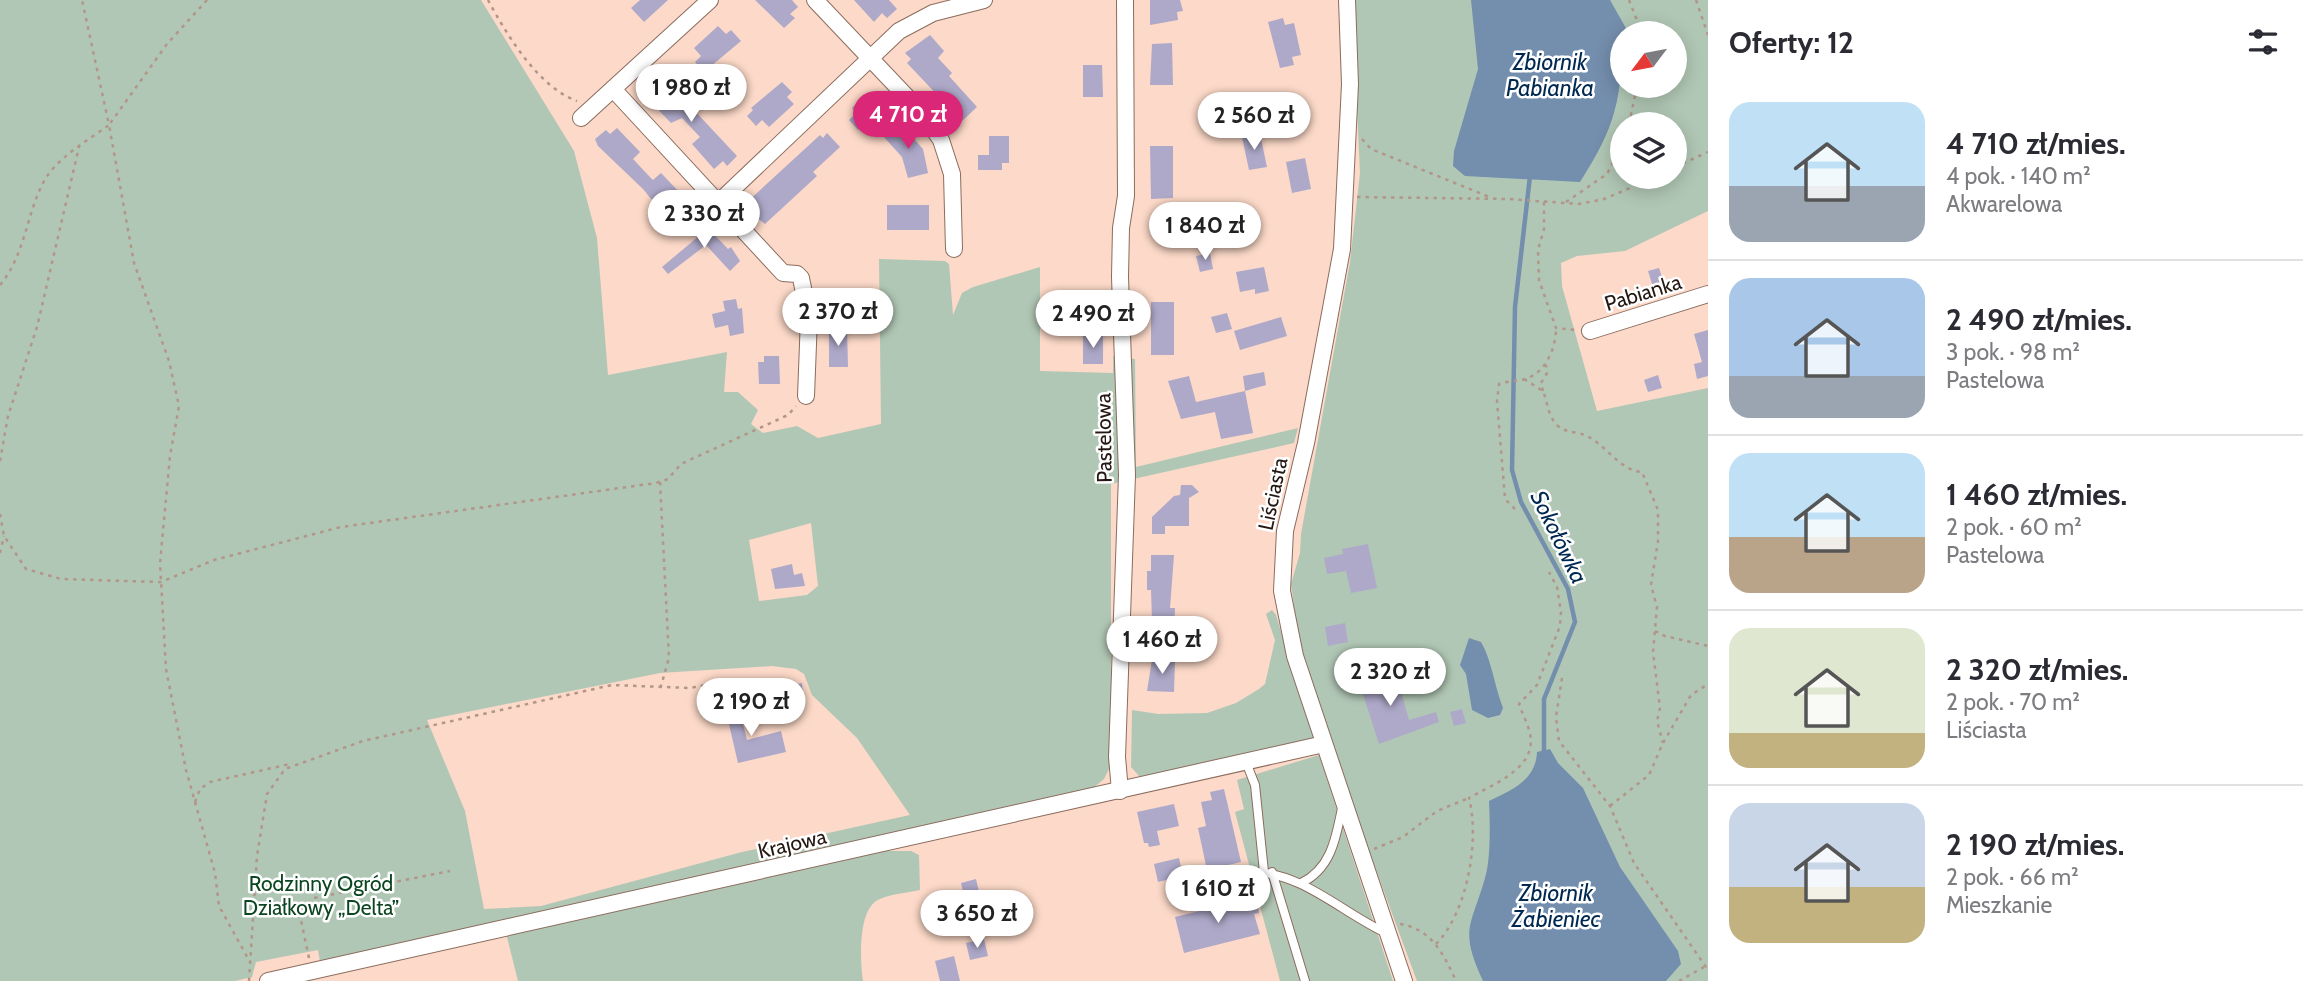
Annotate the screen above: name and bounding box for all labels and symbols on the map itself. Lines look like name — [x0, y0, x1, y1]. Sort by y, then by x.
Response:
north arrow — [1610, 21, 1687, 98]
water label: Zbiornik Pabianka — [1506, 48, 1594, 102]
pin: 1 980 zł — [619, 64, 763, 124]
pin: 4 710 zł — [836, 92, 980, 151]
pin: 2 560 zł — [1182, 92, 1326, 152]
pin: 2 330 zł — [632, 190, 776, 250]
pin: 1 840 zł — [1133, 202, 1277, 262]
street label: Pabianka — [1601, 269, 1684, 316]
pin: 2 370 zł — [766, 288, 910, 348]
pin: 2 490 zł — [1021, 290, 1165, 350]
street label: Pastelowa — [1090, 393, 1117, 483]
street label: Liściasta — [1253, 455, 1292, 532]
water label: Sokołówka — [1524, 486, 1594, 588]
pin: 1 460 zł — [1090, 616, 1234, 676]
pin: 2 320 zł — [1318, 648, 1462, 708]
pin: 2 190 zł — [679, 678, 823, 738]
street label: Krajowa — [755, 824, 829, 864]
pin: 1 610 zł — [1146, 866, 1290, 925]
park label: Rodzinny Ogród Działkowy „Delta” — [243, 871, 399, 920]
water label: Zbiornik Żabieniec — [1511, 879, 1601, 933]
pin: 3 650 zł — [905, 890, 1049, 950]

